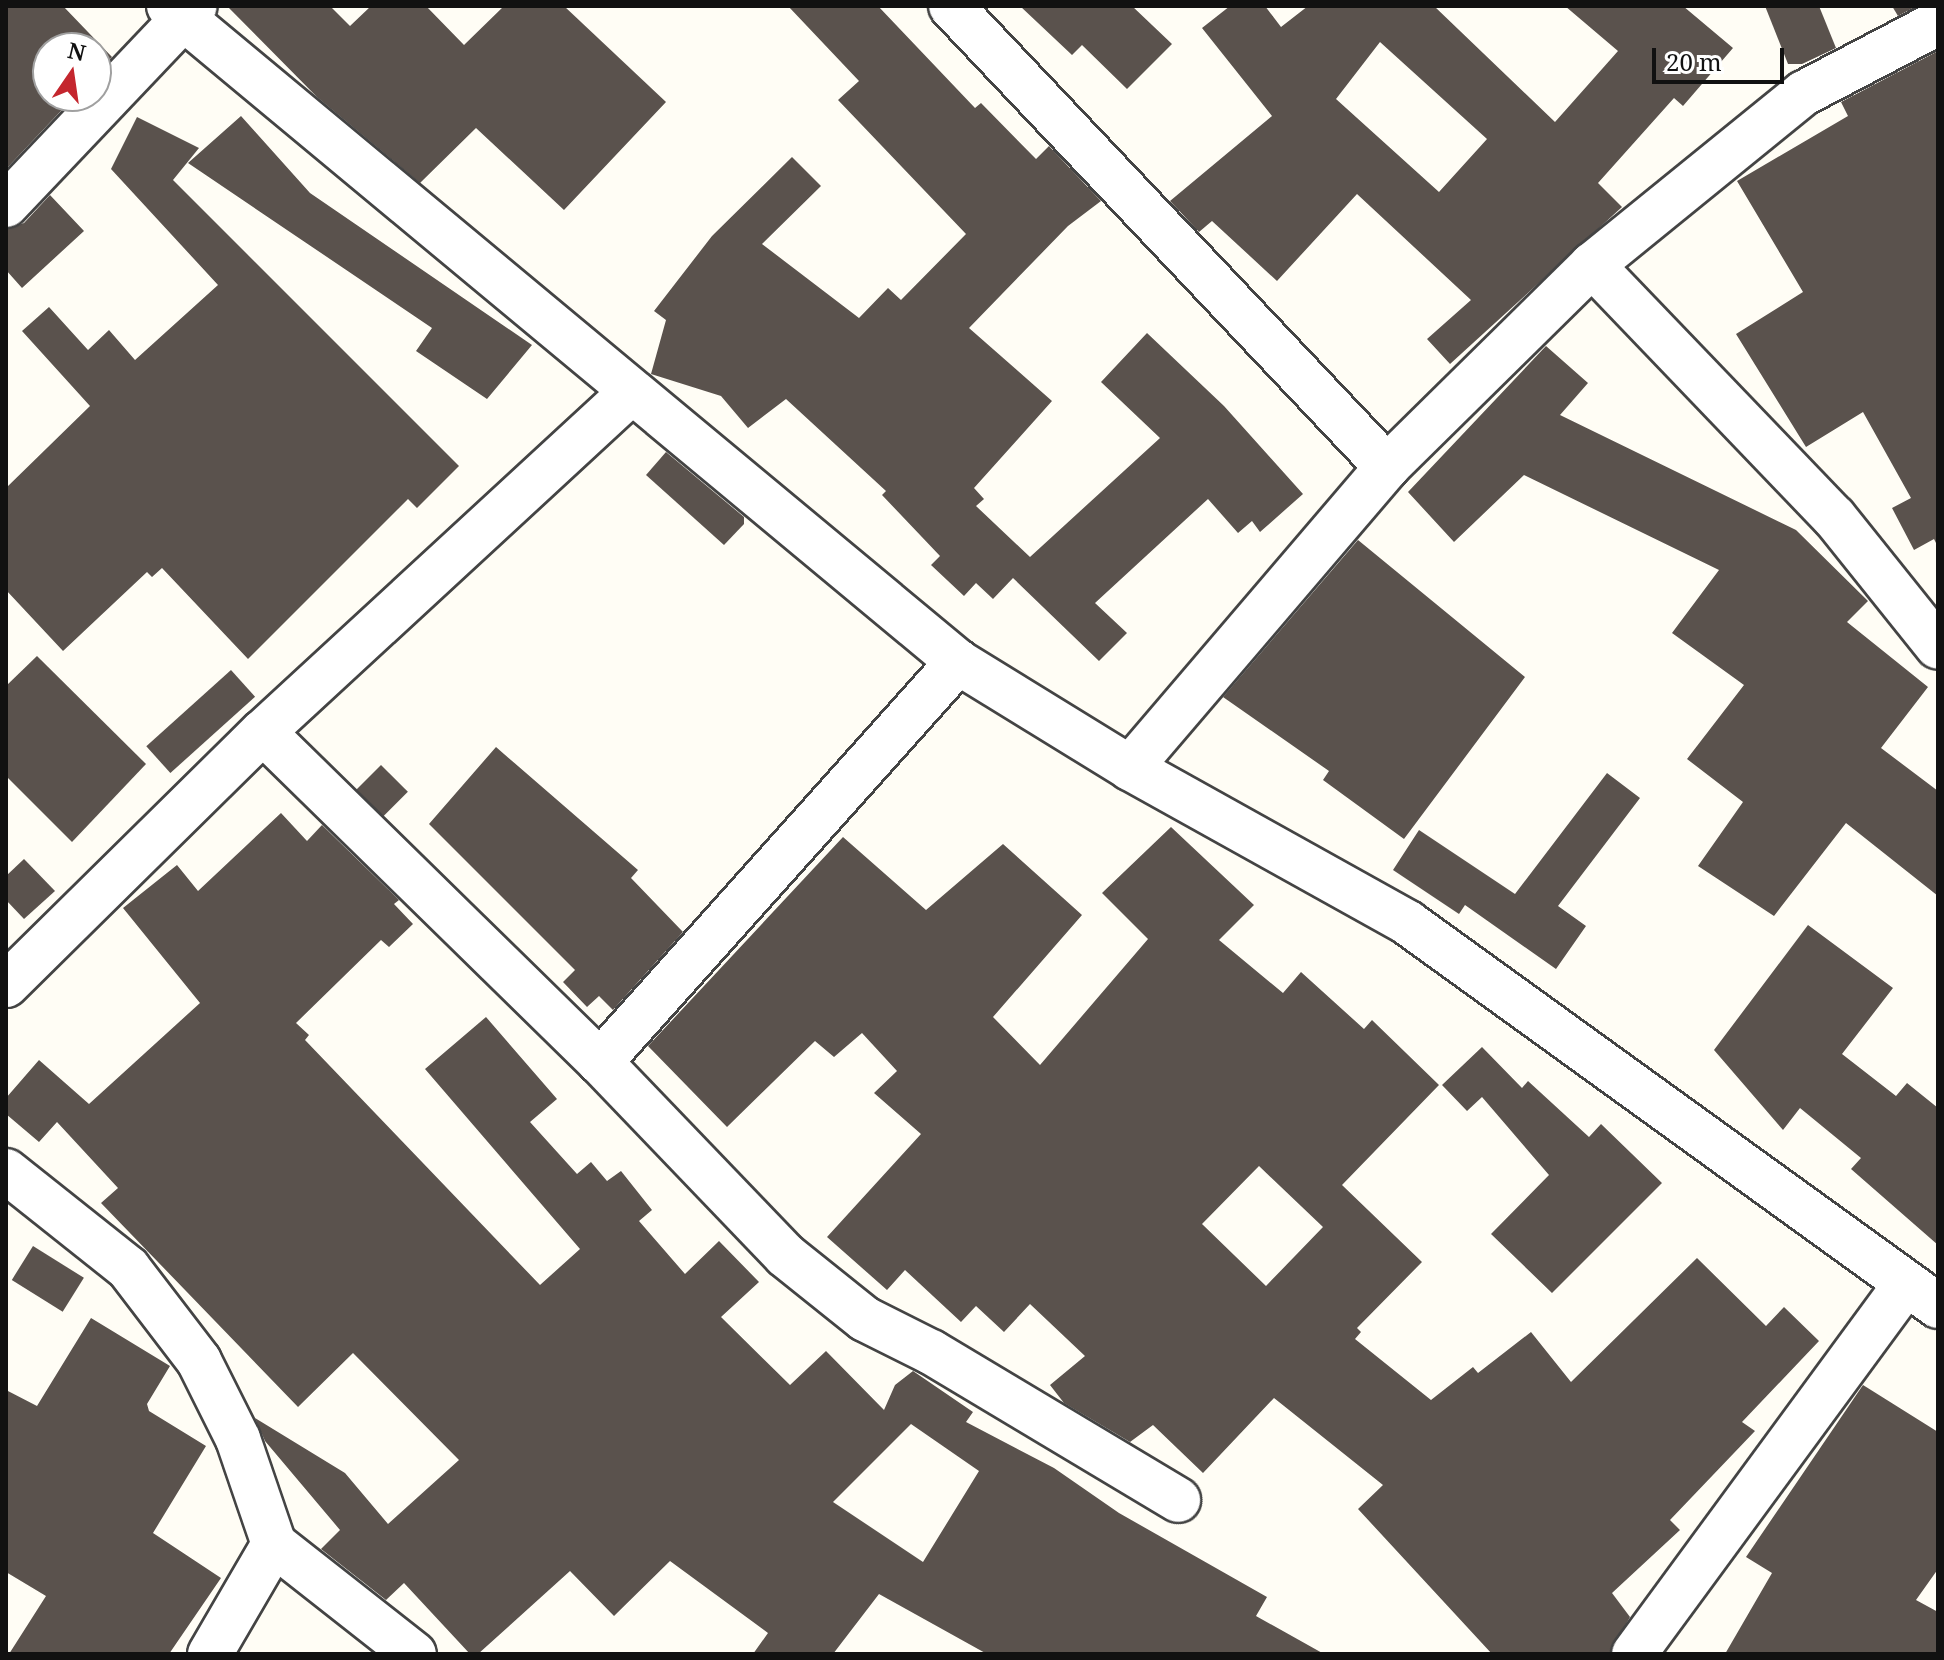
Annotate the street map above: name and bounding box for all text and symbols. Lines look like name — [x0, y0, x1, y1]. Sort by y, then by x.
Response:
north arrow — [32, 32, 112, 112]
scale bar — [1656, 32, 1788, 82]
text: N — [65, 34, 89, 67]
text: 20 m — [1666, 45, 1722, 78]

